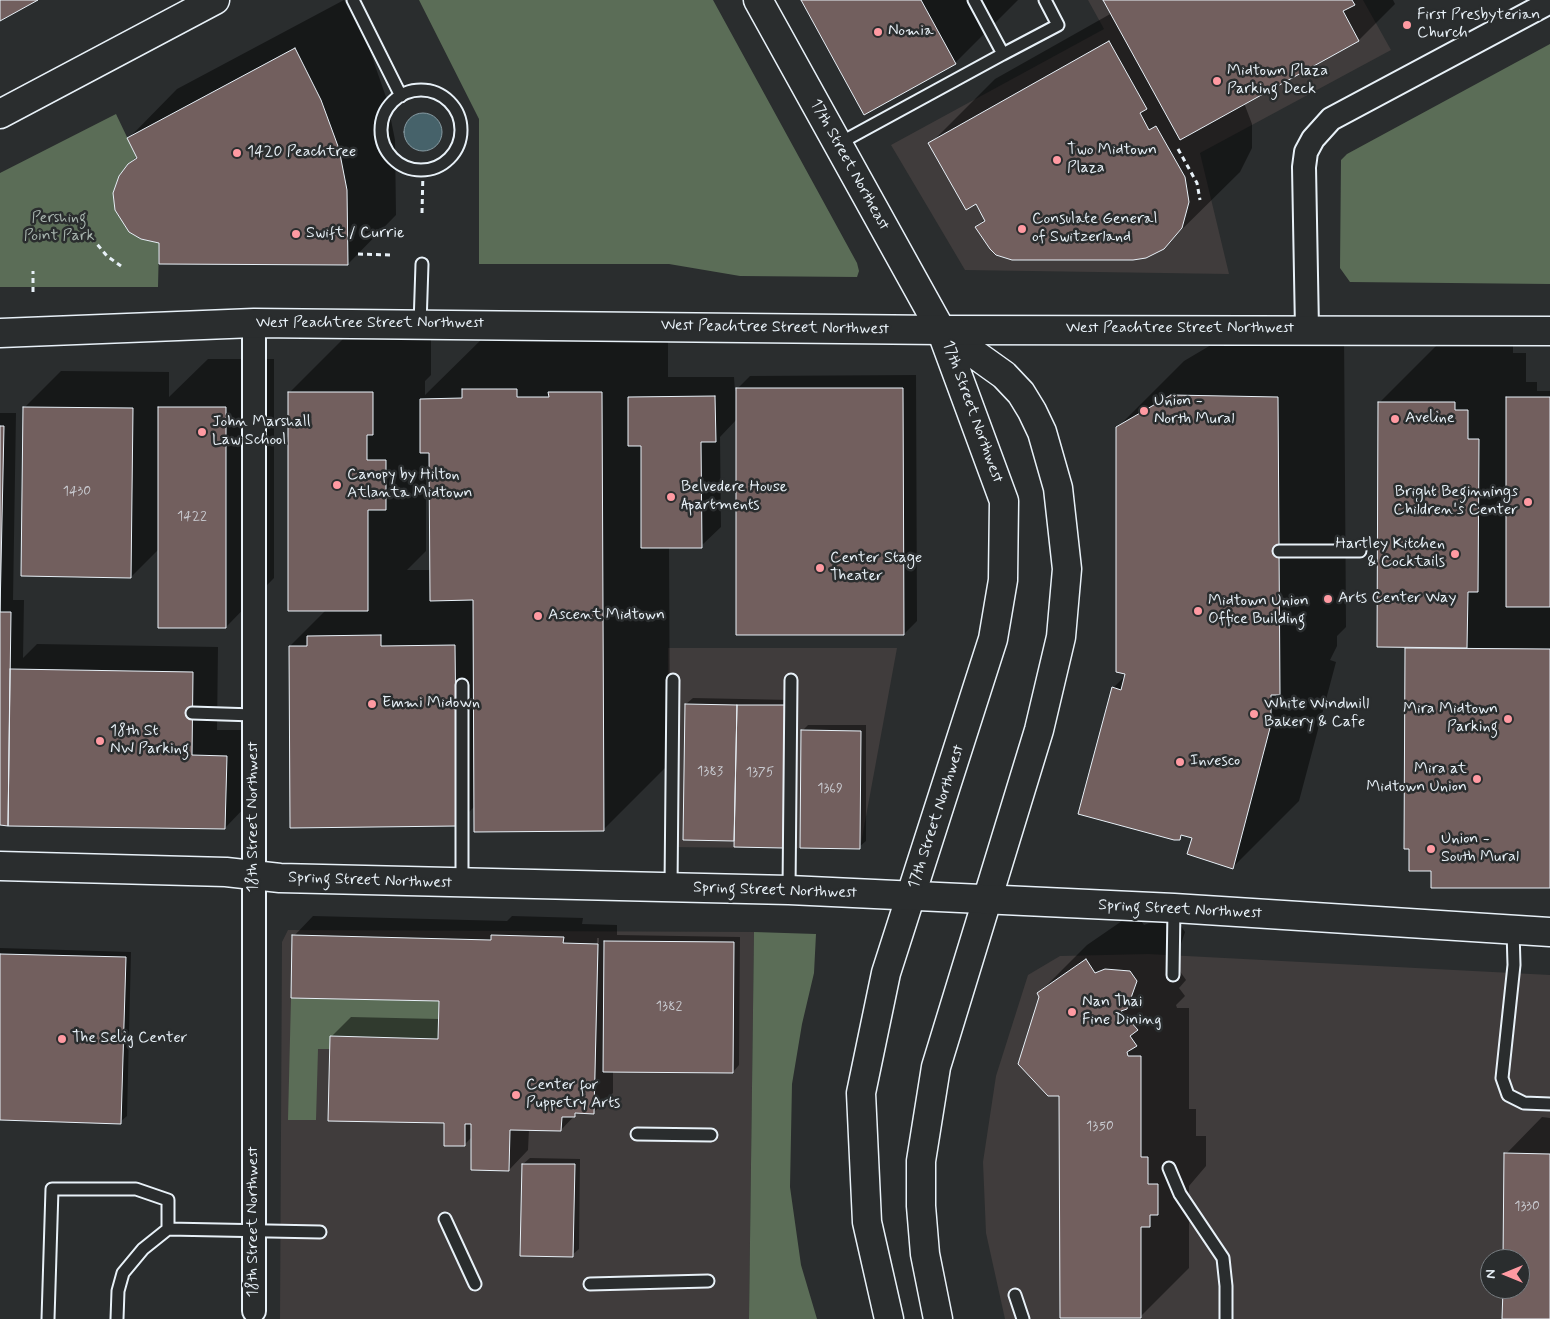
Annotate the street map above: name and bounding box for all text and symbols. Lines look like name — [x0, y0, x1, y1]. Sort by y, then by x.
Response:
place label: First Presbyterian Church — [1417, 6, 1540, 44]
marker: First Presbyterian Church — [1401, 19, 1413, 31]
place label: Nomia — [888, 22, 934, 42]
marker: Nomia — [872, 26, 884, 38]
place label: Midtown Plaza Parking Deck — [1227, 62, 1328, 100]
marker: Midtown Plaza Parking Deck — [1211, 75, 1223, 87]
street label: 17th Street Northeast — [805, 96, 893, 234]
place label: Two Midtown Plaza — [1067, 141, 1157, 179]
place label: 1420 Peachtree — [247, 143, 356, 163]
marker: 1420 Peachtree — [231, 147, 243, 159]
marker: Two Midtown Plaza — [1051, 154, 1063, 166]
park label: Pershing Point Park — [24, 209, 94, 247]
place label: Consulate General of Switzerland — [1032, 210, 1157, 248]
marker: Consulate General of Switzerland — [1016, 223, 1028, 235]
place label: Swift / Currie — [306, 224, 405, 244]
marker: Swift / Currie — [290, 228, 302, 240]
street label: West Peachtree Street Northwest — [256, 314, 484, 334]
street label: West Peachtree Street Northwest — [661, 316, 889, 340]
street label: West Peachtree Street Northwest — [1066, 319, 1294, 339]
street label: 17th Street Northwest — [937, 338, 1007, 486]
place label: Union - North Mural — [1154, 392, 1234, 430]
marker: Union - North Mural — [1138, 405, 1150, 417]
place label: Aveline — [1405, 409, 1455, 429]
place label: John Marshall Law School — [212, 413, 311, 451]
marker: Aveline — [1389, 413, 1401, 425]
marker: John Marshall Law School — [196, 426, 208, 438]
place label: Canopy by Hilton Atlanta Midtown — [347, 466, 473, 504]
place label: Belvedere House Apartments — [681, 478, 787, 516]
marker: Canopy by Hilton Atlanta Midtown — [331, 479, 343, 491]
place label: Bright Beginnings Children's Center — [1393, 483, 1518, 521]
house number: 1430 — [63, 484, 91, 500]
marker: Belvedere House Apartments — [665, 491, 677, 503]
marker: Bright Beginnings Children's Center — [1522, 496, 1534, 508]
house number: 1422 — [177, 509, 207, 525]
place label: Hartley Kitchen & Cocktails — [1335, 535, 1445, 573]
marker: Hartley Kitchen & Cocktails — [1449, 548, 1461, 560]
place label: Center Stage Theater — [830, 549, 922, 587]
marker: Center Stage Theater — [814, 562, 826, 574]
place label: Arts Center Way — [1338, 589, 1456, 609]
place label: Midtown Union Office Building — [1208, 592, 1309, 630]
marker: Arts Center Way — [1322, 593, 1334, 605]
marker: Midtown Union Office Building — [1192, 605, 1204, 617]
place label: Ascent Midtown — [548, 606, 665, 626]
marker: Ascent Midtown — [532, 610, 544, 622]
place label: Emmi Midown — [382, 694, 480, 714]
place label: White Windmill Bakery & Cafe — [1264, 695, 1369, 733]
marker: Emmi Midown — [366, 698, 378, 710]
place label: Mira Midtown Parking — [1403, 700, 1498, 738]
marker: White Windmill Bakery & Cafe — [1248, 708, 1260, 720]
marker: Mira Midtown Parking — [1502, 713, 1514, 725]
place label: 18th St NW Parking — [110, 722, 189, 760]
marker: 18th St NW Parking — [94, 735, 106, 747]
street label: 18th Street Northwest — [244, 742, 264, 892]
street label: 17th Street Northwest — [905, 743, 969, 891]
place label: Invesco — [1190, 752, 1240, 772]
marker: Invesco — [1174, 756, 1186, 768]
place label: Mira at Midtown Union — [1366, 760, 1467, 798]
house number: 1383 — [697, 764, 723, 780]
house number: 1375 — [746, 765, 774, 781]
marker: Mira at Midtown Union — [1471, 773, 1483, 785]
house number: 1369 — [817, 781, 843, 797]
place label: Union - South Mural — [1441, 830, 1519, 868]
marker: Union - South Mural — [1425, 843, 1437, 855]
street label: Spring Street Northwest — [288, 869, 452, 893]
street label: Spring Street Northwest — [693, 879, 857, 903]
street label: Spring Street Northwest — [1098, 896, 1262, 924]
place label: Nan Thai Fine Dining — [1082, 993, 1161, 1031]
house number: 1382 — [656, 999, 682, 1015]
marker: Nan Thai Fine Dining — [1066, 1006, 1078, 1018]
place label: The Selig Center — [72, 1029, 188, 1049]
marker: The Selig Center — [56, 1033, 68, 1045]
place label: Center for Puppetry Arts — [526, 1076, 620, 1114]
marker: Center for Puppetry Arts — [510, 1089, 522, 1101]
house number: 1350 — [1086, 1119, 1114, 1135]
street label: 18th Street Northwest — [244, 1147, 264, 1297]
house number: 1330 — [1514, 1199, 1540, 1215]
north arrow — [1480, 1249, 1530, 1299]
text: N — [1482, 1269, 1500, 1279]

